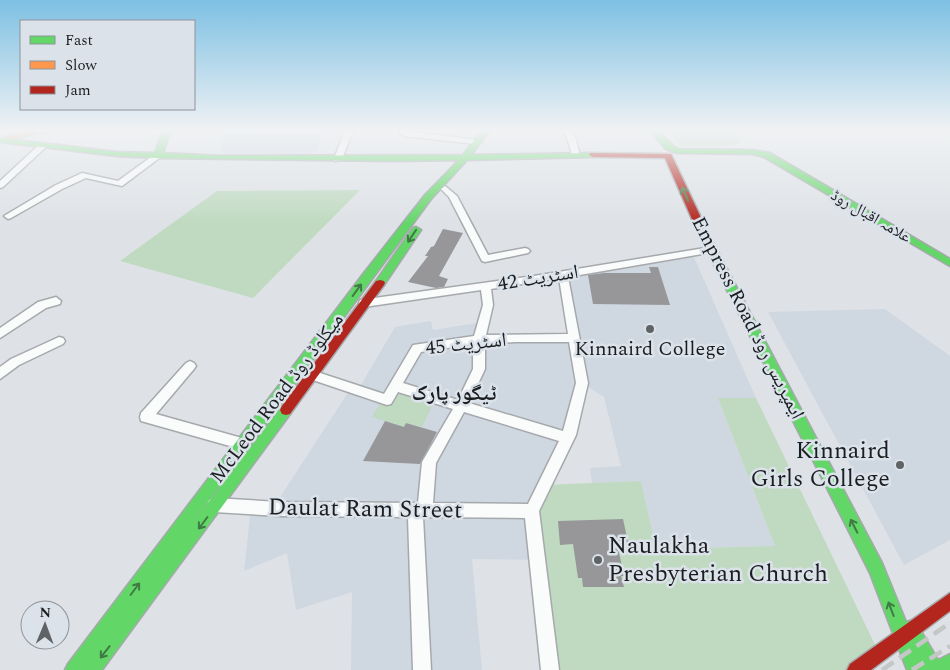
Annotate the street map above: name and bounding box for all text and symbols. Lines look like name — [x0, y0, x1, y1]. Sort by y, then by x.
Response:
legend — [20, 20, 195, 110]
text: Fast — [65, 29, 93, 52]
text: Slow — [65, 54, 97, 77]
text: Jam — [65, 79, 91, 102]
street label: علامہ اقبال روڈ — [826, 183, 916, 249]
one-way arrow — [680, 187, 690, 202]
street label: Empress Road ایمپریس روڈ — [684, 211, 812, 425]
one-way arrow — [407, 228, 417, 242]
street label: اسٹریٹ 42 — [495, 257, 581, 299]
one-way arrow — [352, 283, 362, 297]
street label: McLeod Road میکلوڈ روڈ — [203, 306, 351, 490]
marker: Kinnaird College — [644, 323, 656, 335]
street label: اسٹریٹ 45 — [424, 325, 508, 363]
place label: Kinnaird College — [575, 334, 725, 364]
district label: ٹیگور پارک — [412, 378, 496, 410]
place label: Kinnaird Girls College — [751, 433, 890, 497]
marker: Kinnaird Girls College — [894, 459, 906, 471]
street label: Daulat Ram Street — [267, 489, 463, 529]
one-way arrow — [198, 516, 208, 530]
one-way arrow — [849, 519, 858, 534]
place label: Naulakha Presbyterian Church — [608, 528, 828, 592]
marker: Naulakha Presbyterian Church — [592, 554, 604, 566]
one-way arrow — [130, 582, 140, 596]
north arrow — [20, 600, 70, 650]
text: N — [39, 602, 51, 623]
one-way arrow — [886, 602, 895, 617]
one-way arrow — [100, 645, 110, 659]

